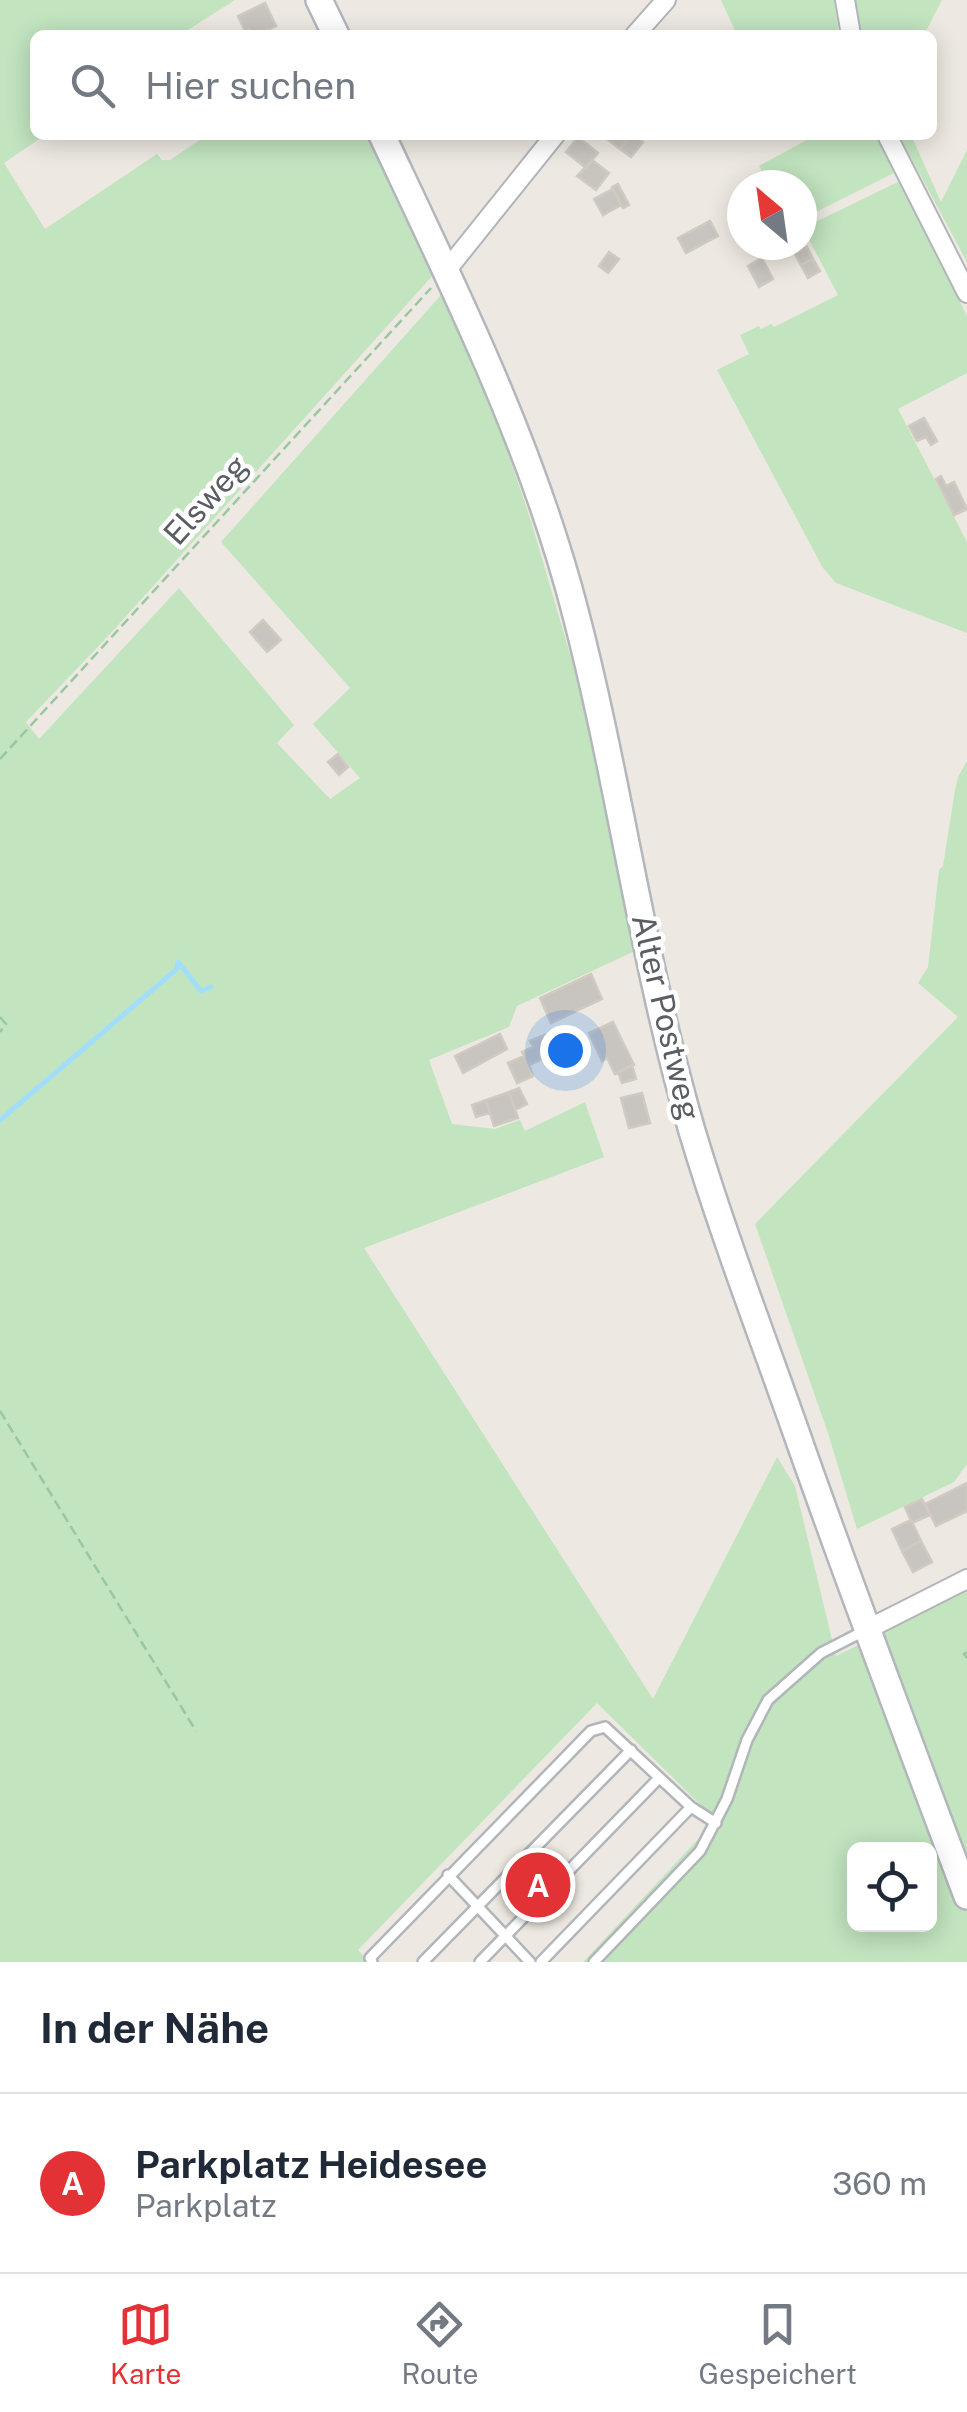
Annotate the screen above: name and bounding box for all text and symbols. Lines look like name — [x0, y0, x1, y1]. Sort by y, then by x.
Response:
search box — [30, 30, 937, 140]
icon: search — [65, 58, 120, 113]
text: Hier suchen — [145, 63, 356, 108]
north arrow — [727, 170, 817, 260]
street label: Elsweg — [156, 447, 255, 552]
street label: Alter Postweg — [625, 910, 708, 1124]
your location — [540, 1025, 591, 1076]
map controls — [847, 1842, 937, 1932]
button: locate — [847, 1842, 937, 1932]
pin: A — [506, 1848, 570, 1922]
text: In der Nähe — [40, 2003, 269, 2052]
text: Parkplatz Heidesee — [135, 2142, 487, 2187]
text: A — [61, 2165, 84, 2202]
text: 360 m — [832, 2165, 927, 2202]
text: Parkplatz — [135, 2187, 277, 2224]
tab: Karte — [110, 2297, 181, 2390]
tab: Route — [401, 2297, 478, 2390]
tab: Gespeichert — [699, 2297, 857, 2390]

